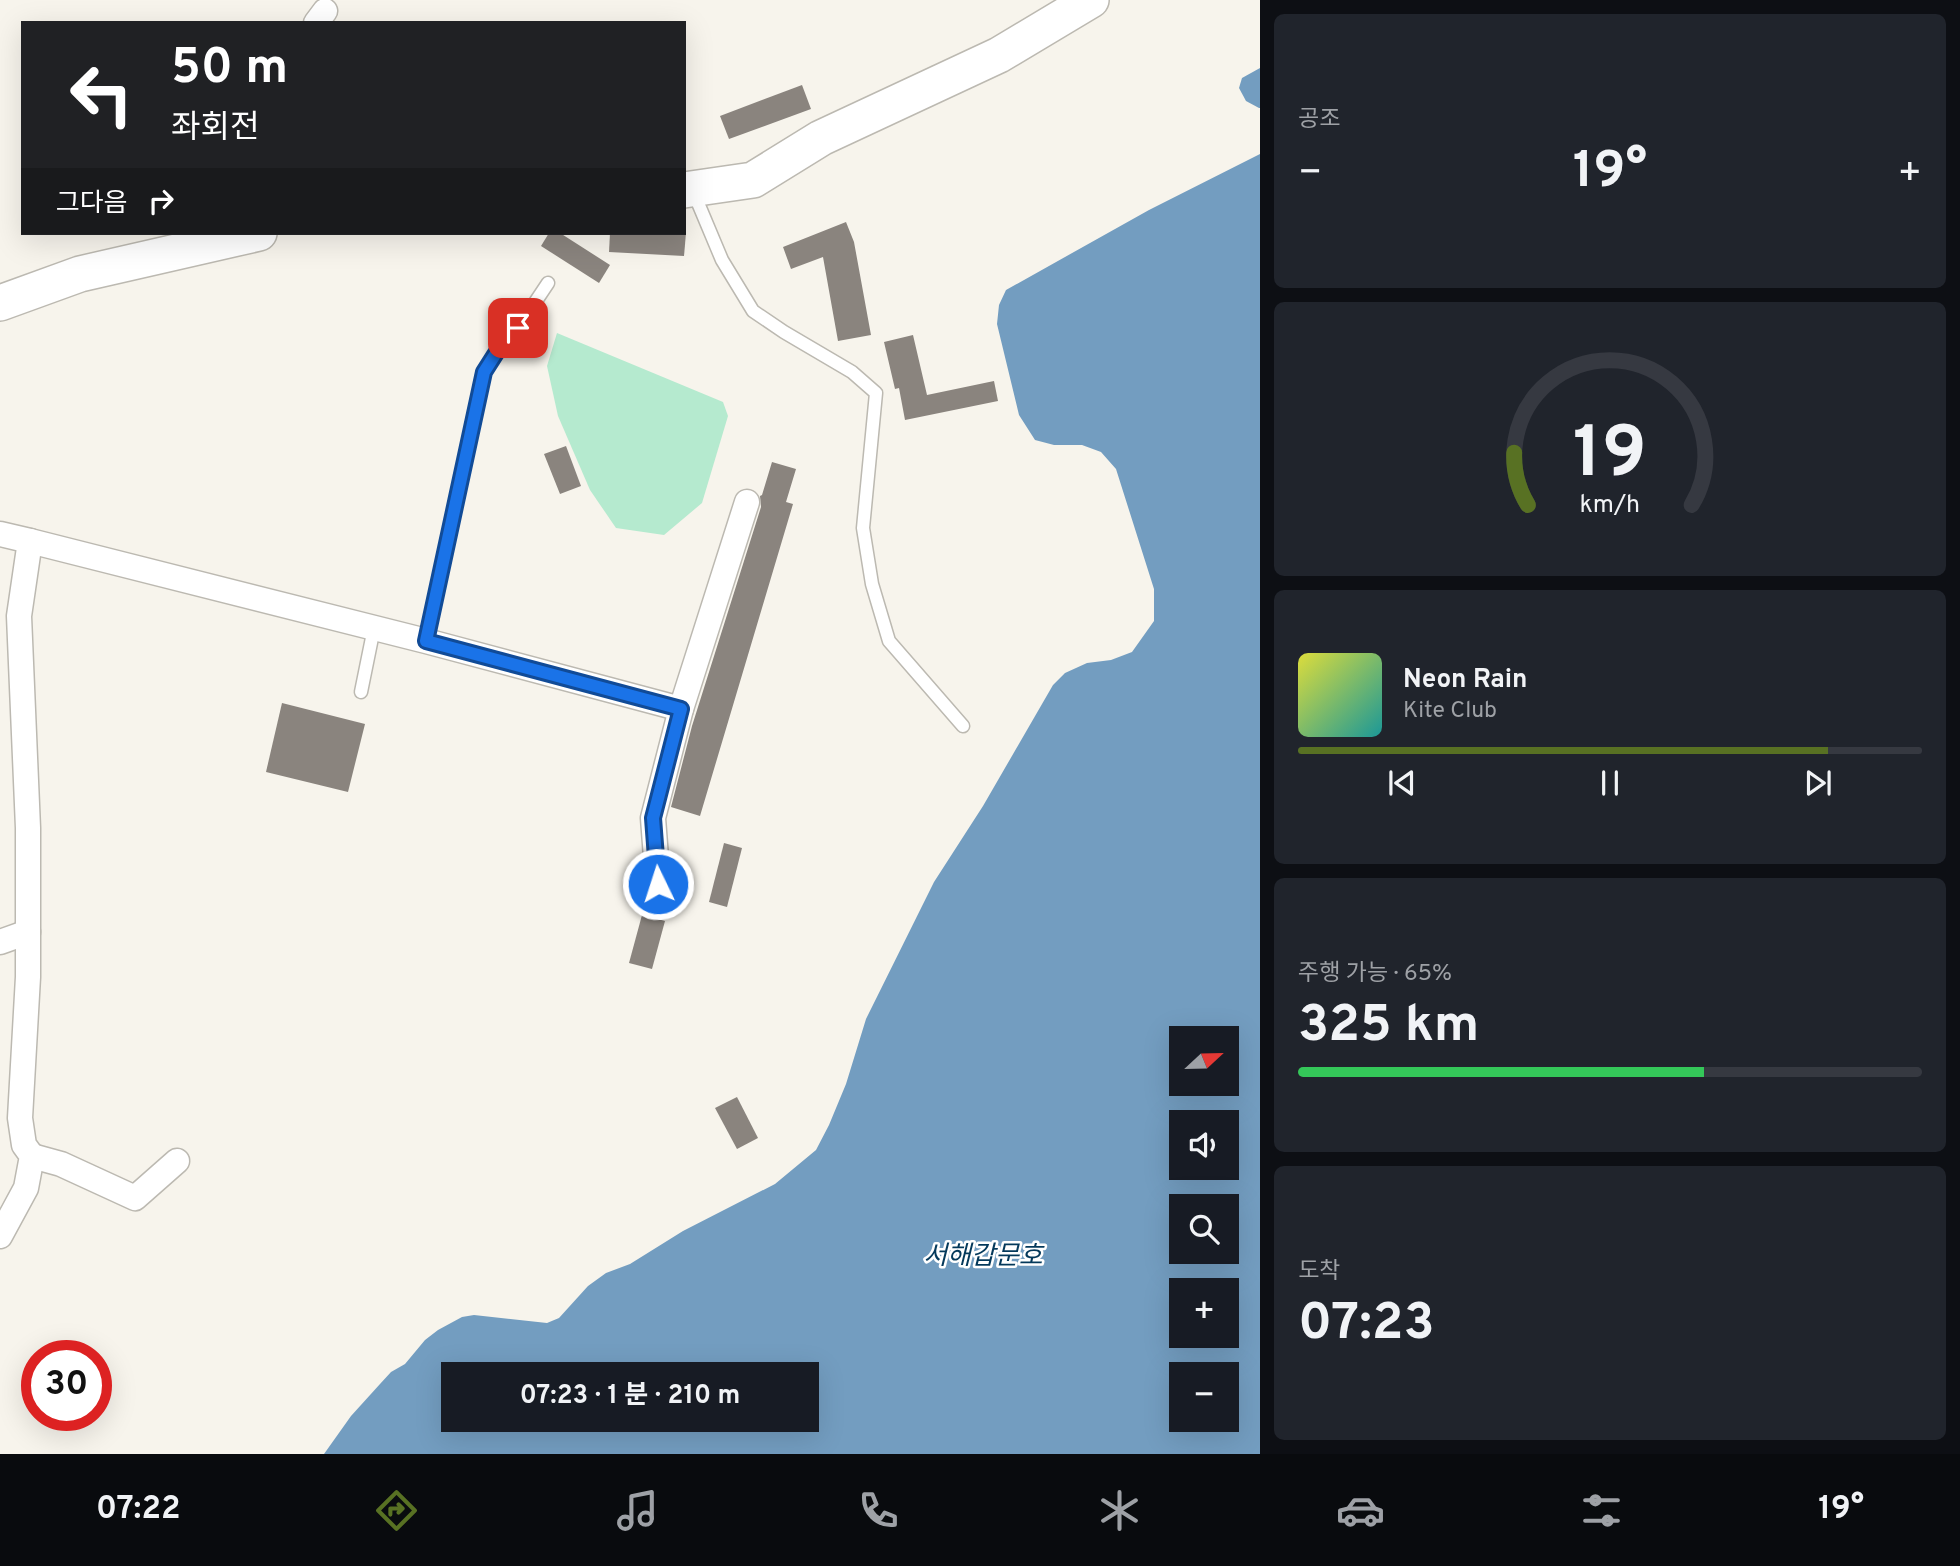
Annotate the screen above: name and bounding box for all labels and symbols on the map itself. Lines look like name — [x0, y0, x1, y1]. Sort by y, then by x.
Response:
pin — [488, 298, 548, 358]
position arrow — [621, 847, 695, 921]
north arrow — [1169, 1026, 1239, 1096]
water label: 서해갑문호 — [923, 1241, 1045, 1274]
speed limit sign: 30 — [21, 1340, 112, 1431]

